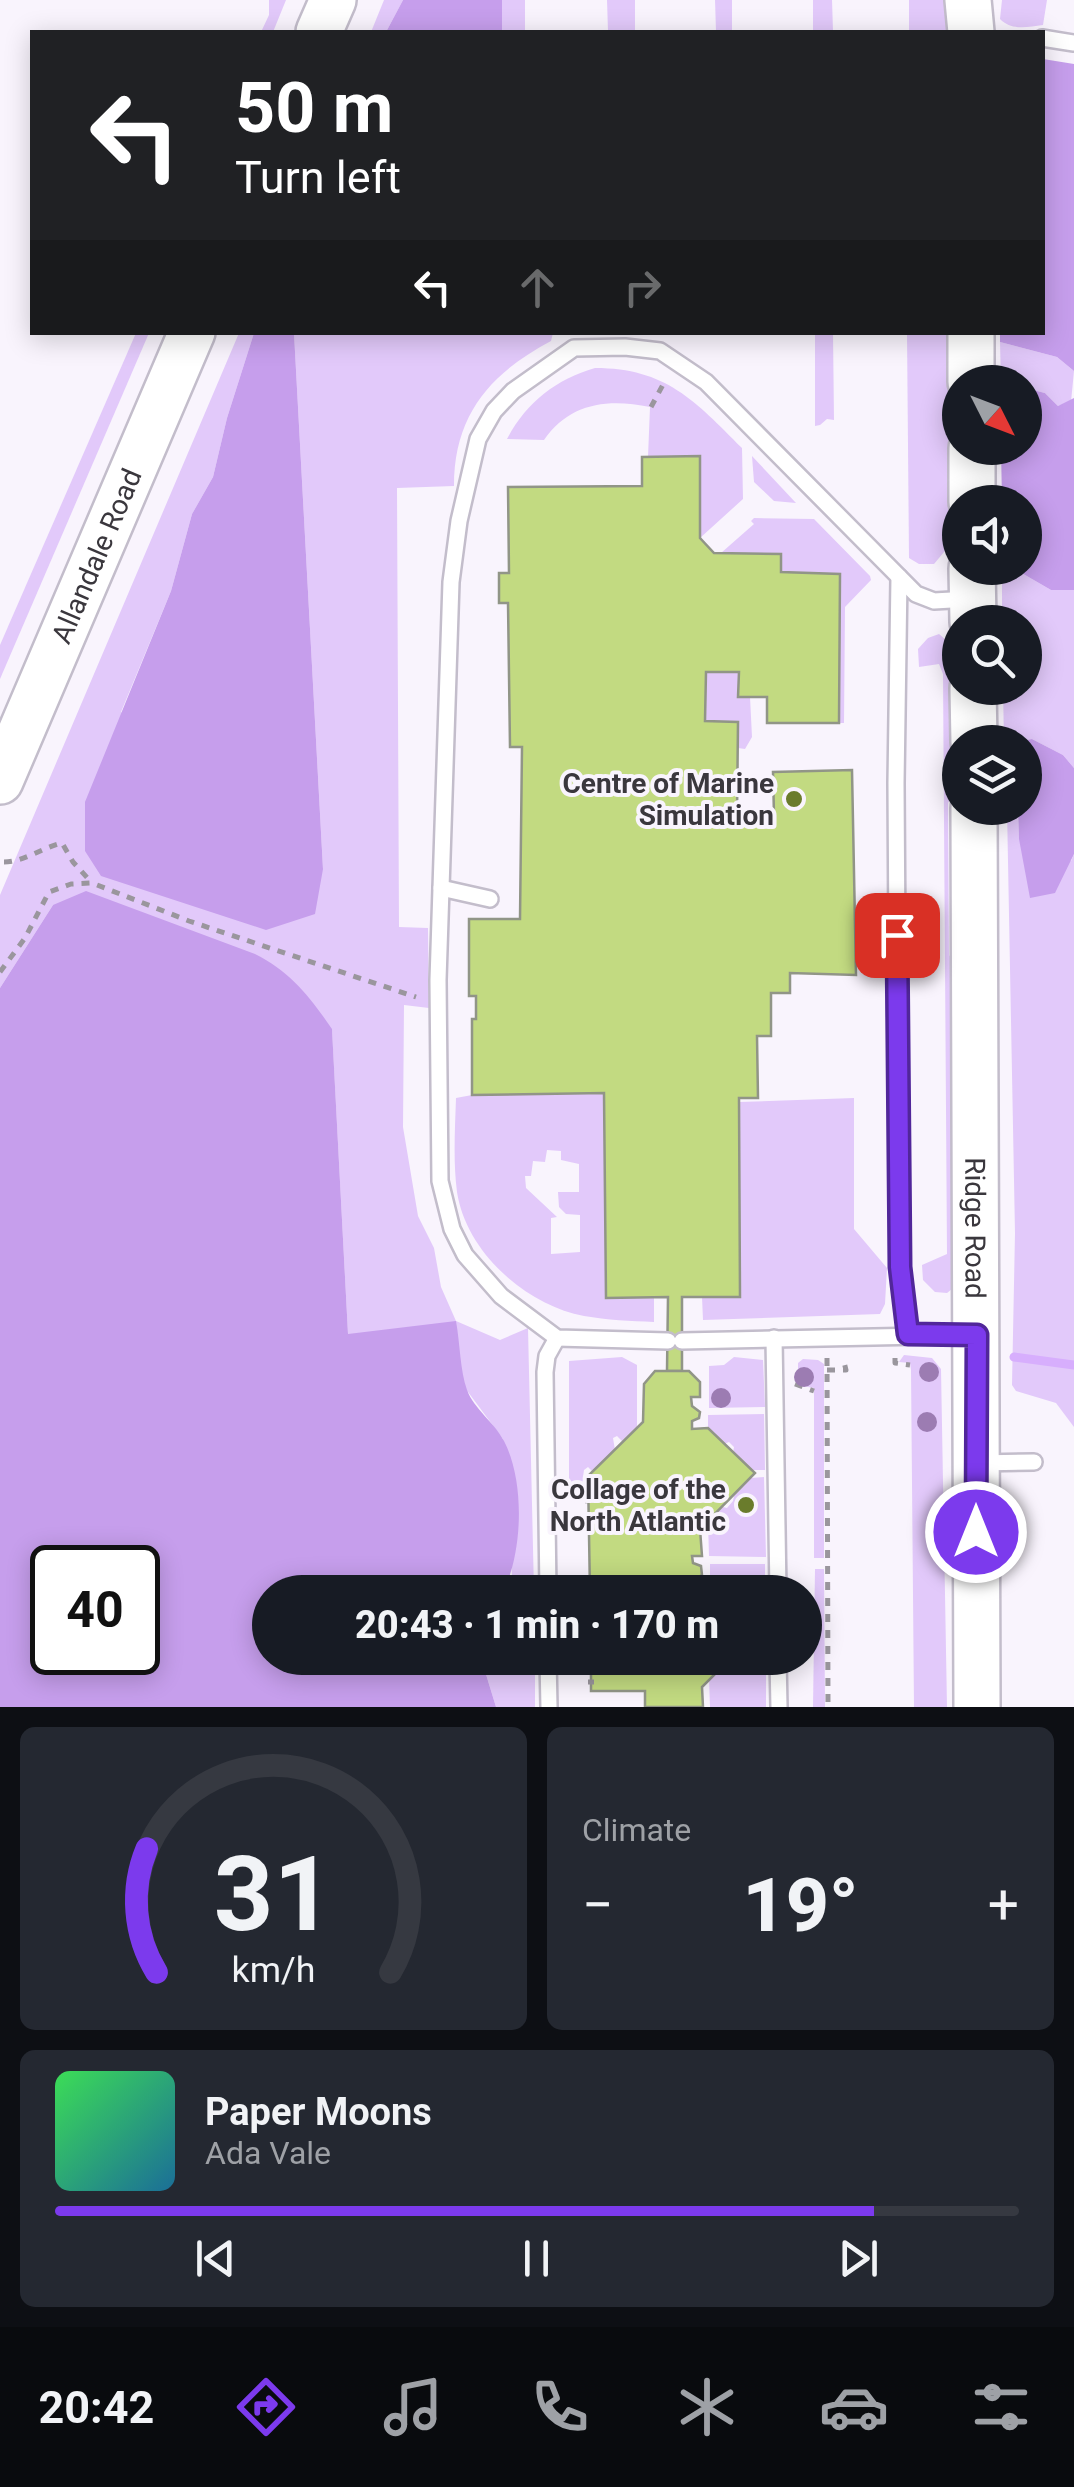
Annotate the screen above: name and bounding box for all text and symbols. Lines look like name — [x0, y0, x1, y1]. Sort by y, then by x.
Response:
text: 50 m — [235, 67, 393, 149]
icon: left — [70, 70, 200, 200]
text: Turn left — [235, 151, 401, 204]
icon: left — [405, 260, 460, 315]
icon: ahead — [510, 260, 565, 315]
icon: right — [615, 260, 670, 315]
north arrow — [942, 365, 1042, 465]
map controls — [942, 365, 1042, 825]
street label: Allandale Road — [44, 463, 148, 648]
button: sound — [942, 485, 1042, 585]
button: search — [942, 605, 1042, 705]
button: layers — [942, 725, 1042, 825]
place label: Centre of Marine Simulation — [563, 767, 774, 832]
marker: Centre of Marine Simulation — [783, 788, 805, 810]
pin — [855, 893, 940, 978]
icon: arrive — [870, 908, 925, 963]
street label: Ridge Road — [959, 1157, 992, 1299]
place label: Collage of the North Atlantic — [550, 1473, 726, 1538]
position arrow — [924, 1480, 1028, 1584]
marker: Collage of the North Atlantic — [735, 1494, 757, 1516]
speed limit sign: 40 — [30, 1545, 160, 1675]
text: 20:43 · 1 min · 170 m — [355, 1603, 719, 1647]
text: Climate — [582, 1811, 691, 1849]
text: 31 — [214, 1834, 333, 1955]
text: 19° — [743, 1861, 859, 1949]
text: − — [582, 1873, 613, 1937]
text: + — [988, 1873, 1019, 1937]
text: km/h — [232, 1949, 315, 1991]
text: Paper Moons — [205, 2090, 432, 2134]
text: Ada Vale — [205, 2134, 331, 2172]
icon: previous — [188, 2231, 243, 2286]
icon: pause — [509, 2231, 564, 2286]
icon: next — [831, 2231, 886, 2286]
icon: directions — [231, 2372, 301, 2442]
icon: music — [378, 2372, 448, 2442]
icon: phone — [525, 2372, 595, 2442]
icon: climate — [672, 2372, 742, 2442]
icon: car — [819, 2372, 889, 2442]
icon: filters — [966, 2372, 1036, 2442]
text: 20:42 — [38, 2381, 154, 2434]

